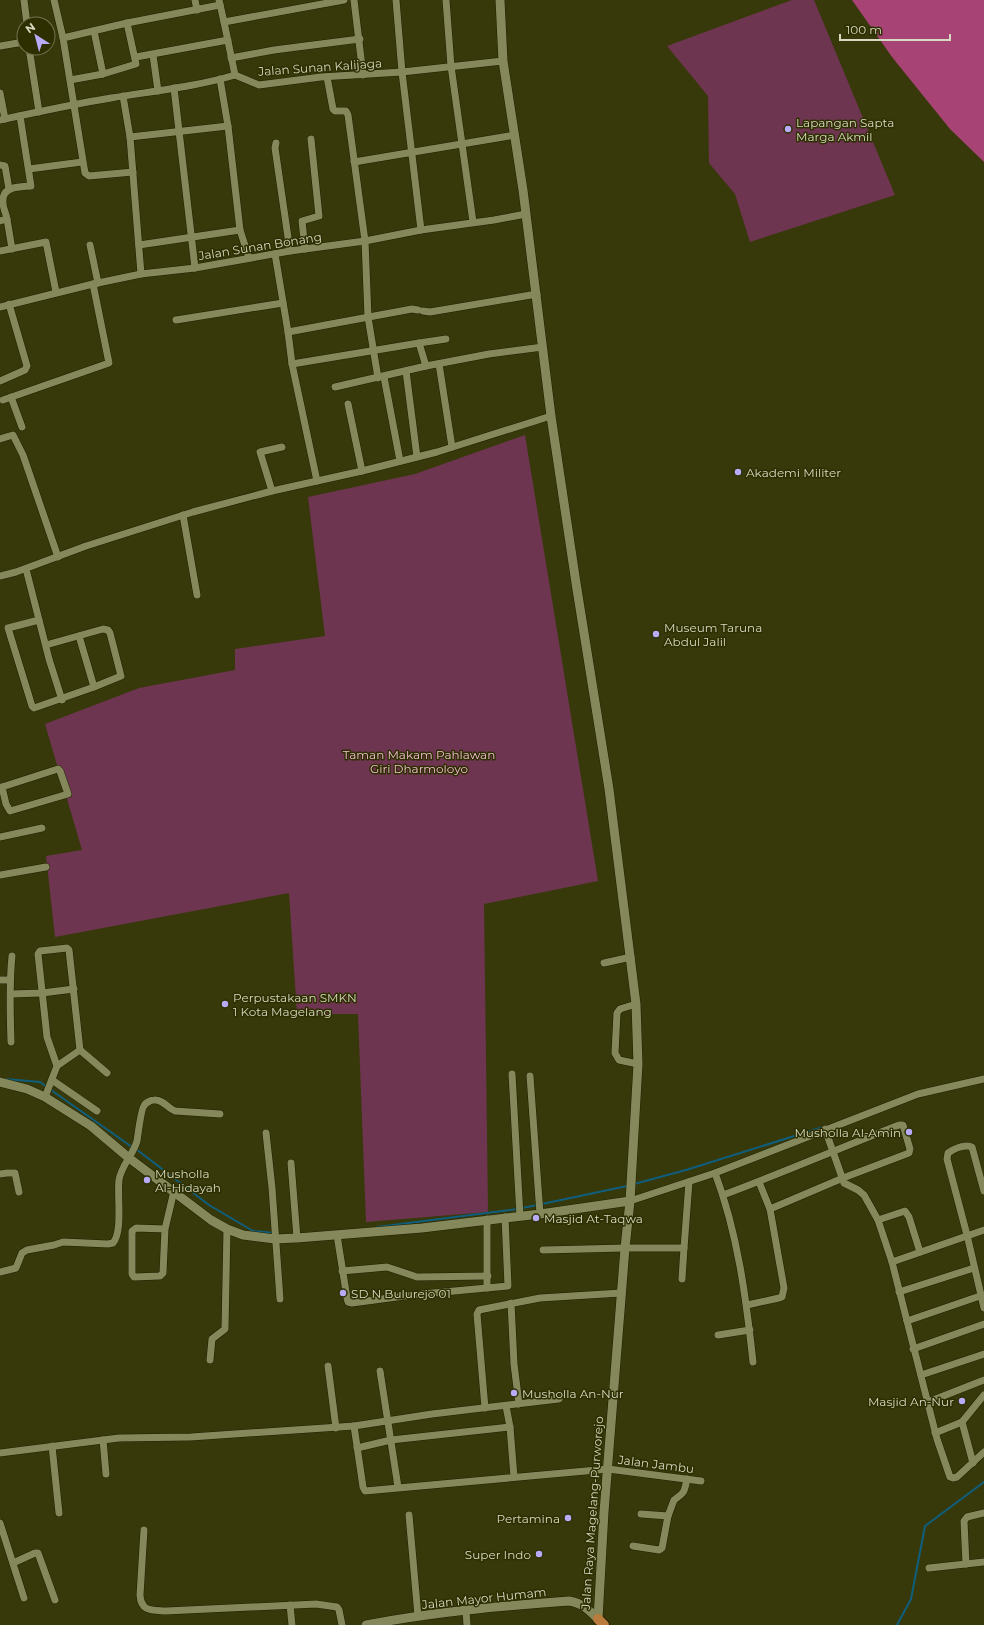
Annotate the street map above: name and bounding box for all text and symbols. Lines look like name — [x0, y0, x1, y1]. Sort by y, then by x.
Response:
north arrow — [16, 16, 56, 56]
scale bar — [840, 16, 950, 42]
text: N — [22, 20, 38, 36]
text: 100 m — [846, 22, 882, 37]
street label: Jalan Sunan Kalijaga — [257, 55, 382, 79]
place label: Lapangan Sapta Marga Akmil — [796, 115, 894, 144]
marker: Lapangan Sapta Marga Akmil — [783, 124, 793, 134]
street label: Jalan Sunan Bonang — [196, 229, 323, 263]
place label: Akademi Militer — [746, 465, 841, 480]
marker: Akademi Militer — [733, 467, 743, 477]
place label: Museum Taruna Abdul Jalil — [664, 620, 762, 649]
marker: Museum Taruna Abdul Jalil — [651, 629, 661, 639]
park label: Taman Makam Pahlawan Giri Dharmoloyo — [343, 747, 495, 776]
place label: Perpustakaan SMKN 1 Kota Magelang — [233, 990, 357, 1019]
marker: Perpustakaan SMKN 1 Kota Magelang — [220, 999, 230, 1009]
place label: Musholla Al-Amin — [794, 1125, 901, 1140]
marker: Musholla Al-Amin — [904, 1127, 914, 1137]
place label: Musholla Al-Hidayah — [155, 1166, 221, 1195]
marker: Musholla Al-Hidayah — [142, 1175, 152, 1185]
place label: Masjid At-Taqwa — [544, 1211, 643, 1226]
marker: Masjid At-Taqwa — [531, 1213, 541, 1223]
place label: SD N Bulurejo 01 — [351, 1286, 451, 1301]
marker: SD N Bulurejo 01 — [338, 1288, 348, 1298]
place label: Musholla An-Nur — [522, 1386, 624, 1401]
marker: Musholla An-Nur — [509, 1388, 519, 1398]
place label: Masjid An-Nur — [868, 1394, 954, 1409]
marker: Masjid An-Nur — [957, 1396, 967, 1406]
street label: Jalan Raya Magelang-Purworejo — [578, 1416, 606, 1611]
street label: Jalan Jambu — [616, 1452, 695, 1476]
place label: Pertamina — [496, 1511, 560, 1526]
marker: Pertamina — [563, 1513, 573, 1523]
place label: Super Indo — [465, 1547, 531, 1562]
marker: Super Indo — [534, 1549, 544, 1559]
street label: Jalan Mayor Humam — [420, 1584, 547, 1612]

